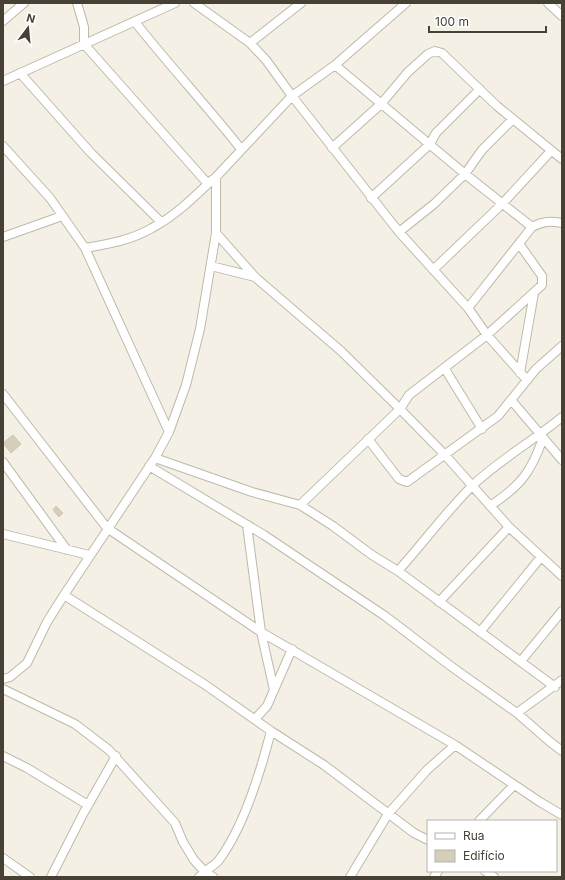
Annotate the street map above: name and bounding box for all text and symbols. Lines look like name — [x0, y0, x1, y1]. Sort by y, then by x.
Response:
north arrow — [8, 8, 48, 48]
scale bar — [429, 8, 546, 34]
text: N — [25, 11, 37, 26]
text: 100 m — [435, 14, 469, 29]
legend — [427, 820, 557, 872]
text: Rua — [463, 828, 485, 843]
text: Edifício — [463, 848, 505, 863]

